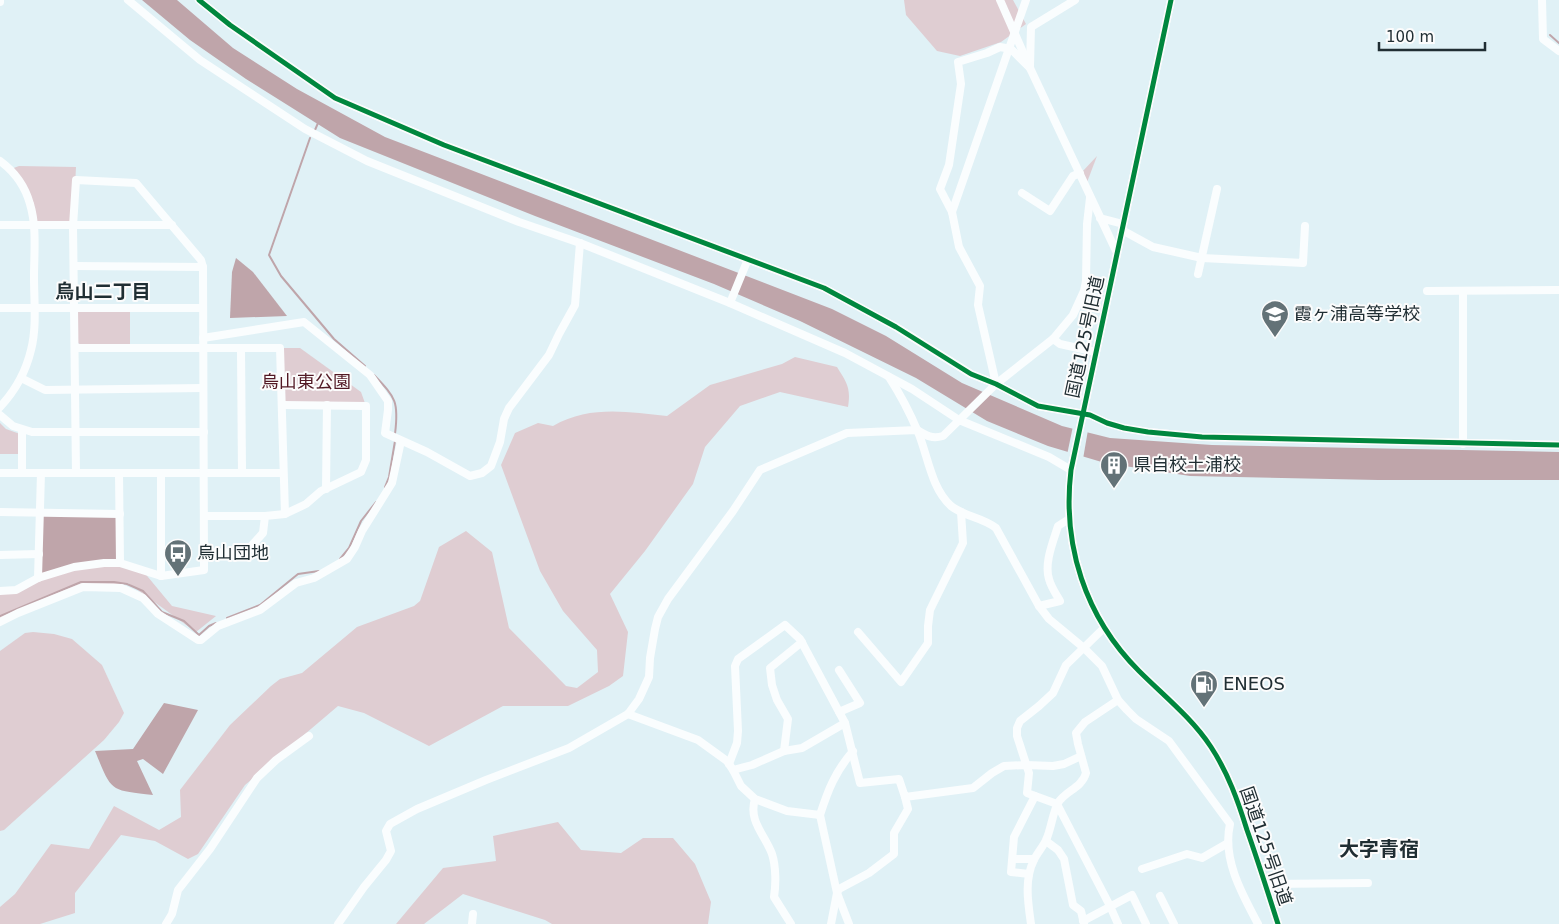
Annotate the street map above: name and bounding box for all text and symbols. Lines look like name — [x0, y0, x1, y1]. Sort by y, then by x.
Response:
scale bar — [1379, 20, 1485, 52]
text: 100 m — [1386, 28, 1434, 46]
street label: 国道125号旧道 — [1061, 274, 1108, 400]
district label: 烏山二丁目 — [55, 280, 151, 302]
school or university icon: 霞ヶ浦高等学校 — [1260, 299, 1290, 338]
place label: 霞ヶ浦高等学校 — [1294, 303, 1420, 324]
park label: 烏山東公園 — [261, 371, 351, 392]
building icon: 県自校土浦校 — [1099, 450, 1129, 489]
place label: 県自校土浦校 — [1133, 454, 1241, 475]
bus stop icon: 烏山団地 — [163, 538, 193, 577]
place label: 烏山団地 — [197, 542, 269, 563]
fuel station icon: ENEOS — [1189, 669, 1219, 708]
place label: ENEOS — [1223, 673, 1285, 694]
street label: 国道125号旧道 — [1236, 784, 1297, 908]
district label: 大字青宿 — [1339, 837, 1419, 861]

